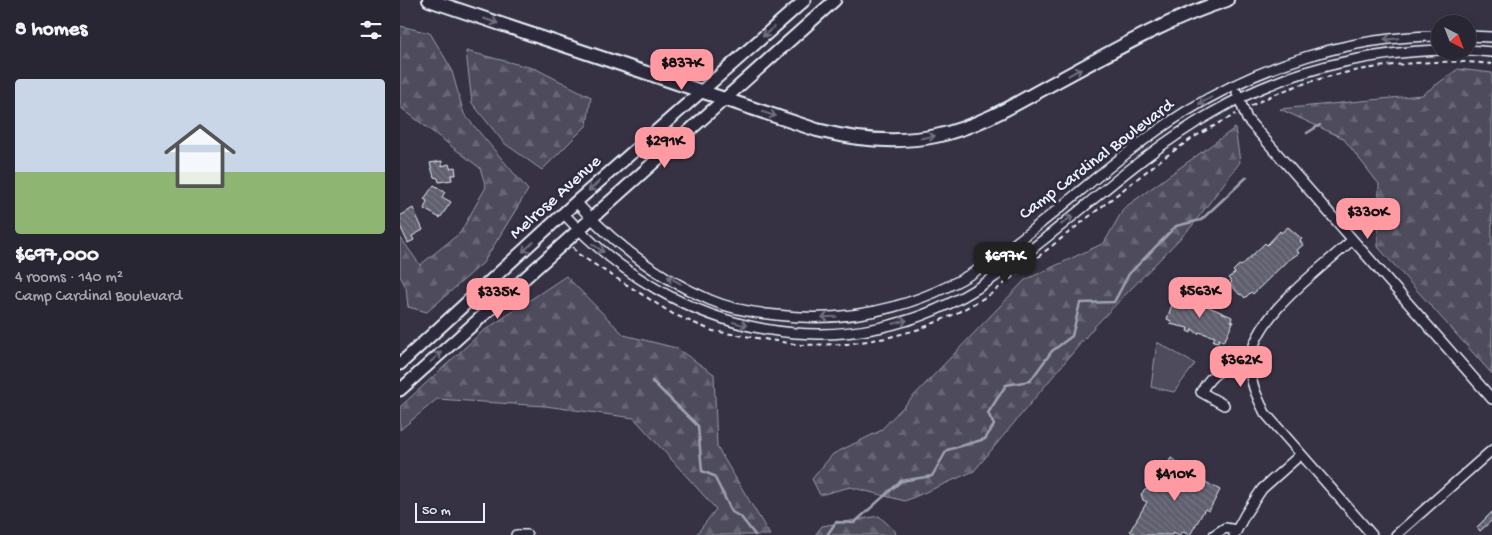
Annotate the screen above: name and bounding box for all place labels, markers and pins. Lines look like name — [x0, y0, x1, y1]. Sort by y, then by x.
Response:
pin: $837K — [647, 48, 717, 91]
pin: $291K — [630, 126, 700, 169]
pin: $330K — [1333, 198, 1403, 240]
pin: $697K — [970, 242, 1040, 284]
pin: $563K — [1165, 276, 1235, 319]
pin: $335K — [463, 278, 533, 320]
pin: $362K — [1206, 346, 1276, 388]
pin: $410K — [1140, 460, 1210, 502]

